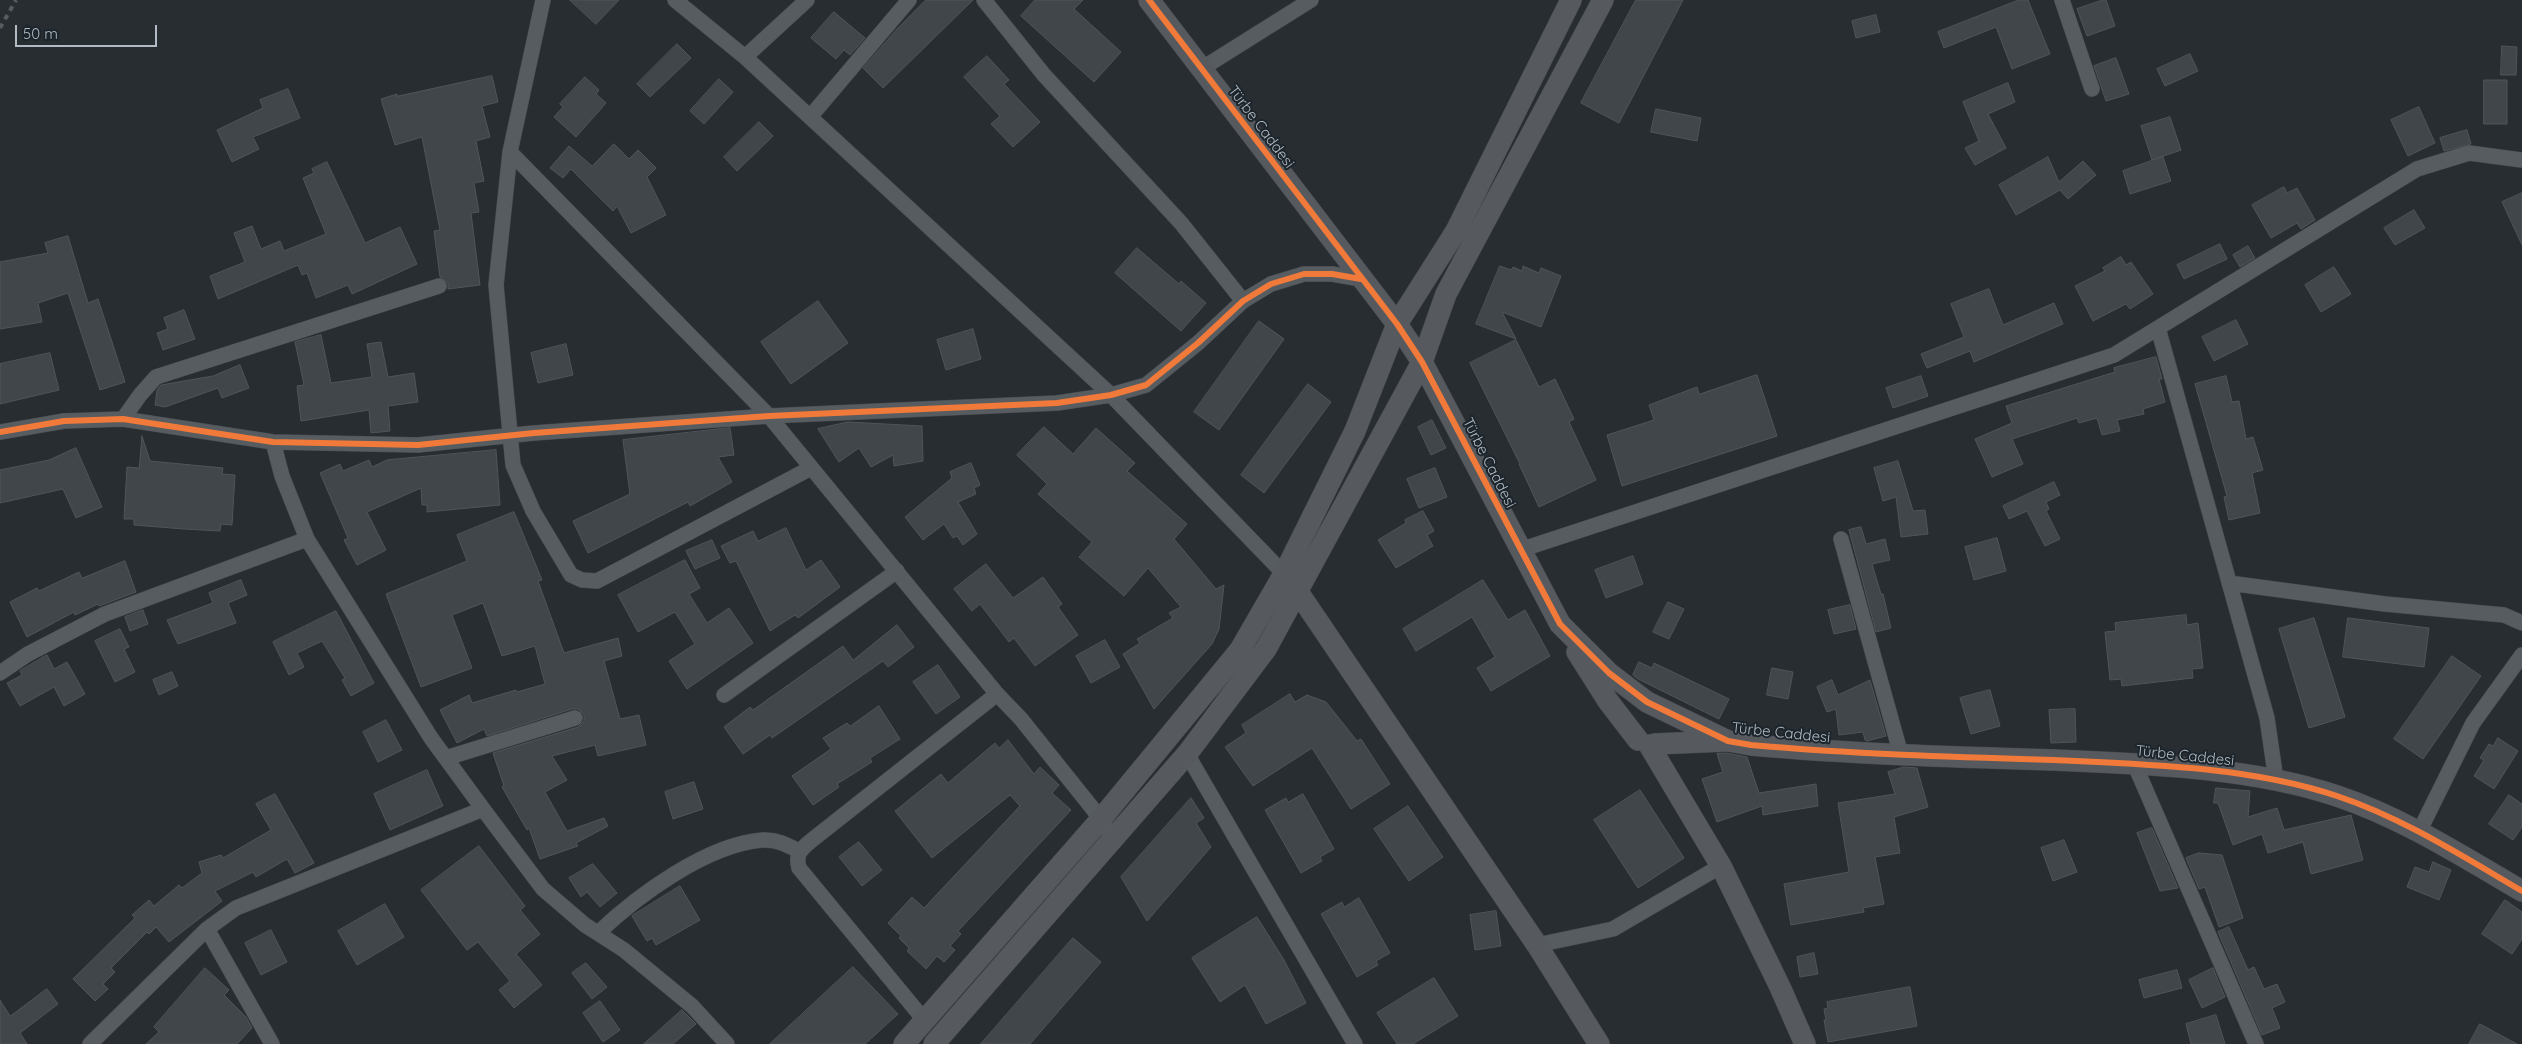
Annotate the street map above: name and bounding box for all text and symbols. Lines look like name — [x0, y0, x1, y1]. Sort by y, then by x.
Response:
scale bar — [18, 15, 160, 47]
text: 50 m — [23, 24, 58, 43]
street label: Türbe Caddesi — [1224, 82, 1298, 172]
street label: Türbe Caddesi — [1459, 415, 1519, 511]
street label: Türbe Caddesi — [1731, 719, 1831, 747]
street label: Türbe Caddesi — [2135, 742, 2235, 770]

